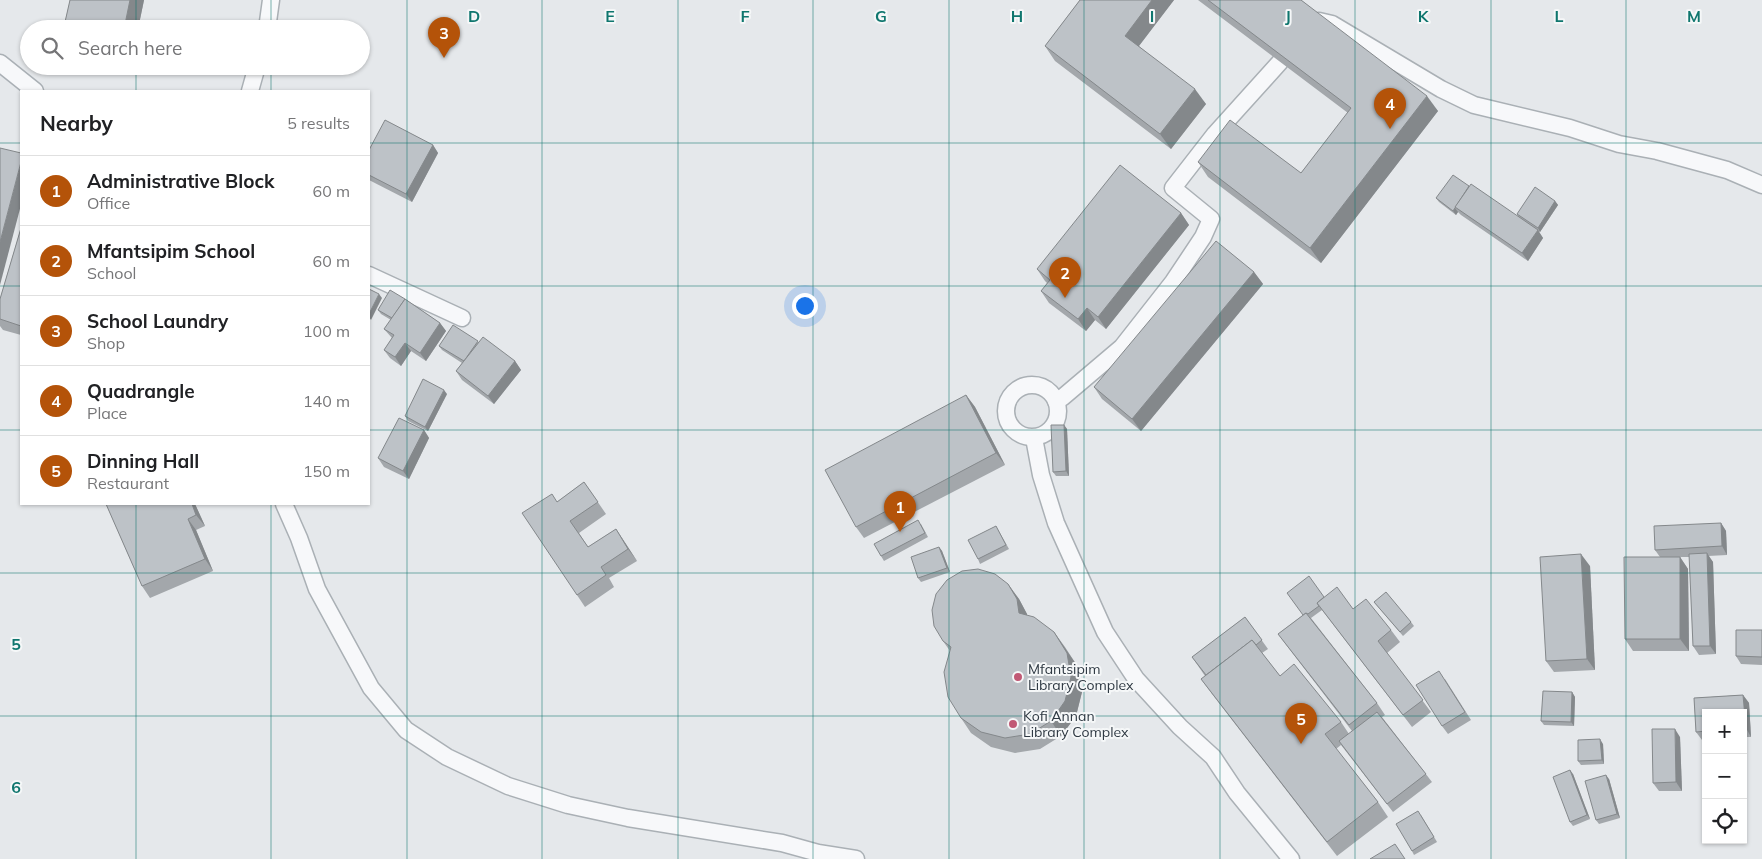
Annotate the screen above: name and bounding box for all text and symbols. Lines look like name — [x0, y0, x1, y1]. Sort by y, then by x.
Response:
text: D — [468, 6, 480, 26]
text: E — [605, 6, 615, 26]
text: F — [740, 6, 750, 26]
text: G — [875, 6, 887, 26]
text: H — [1011, 6, 1023, 26]
text: I — [1150, 6, 1154, 26]
text: J — [1285, 6, 1291, 26]
text: K — [1418, 6, 1430, 26]
text: L — [1555, 6, 1564, 26]
text: M — [1687, 6, 1701, 26]
pin: 3 — [428, 17, 460, 58]
search box — [20, 20, 370, 75]
icon: search — [38, 34, 66, 62]
text: Search here — [78, 36, 182, 60]
pin: 4 — [1374, 88, 1406, 129]
text: Nearby — [40, 110, 113, 136]
text: 5 results — [287, 113, 350, 133]
text: Administrative Block — [87, 169, 274, 193]
text: 1 — [51, 181, 61, 201]
text: 60 m — [313, 181, 350, 201]
text: Office — [87, 193, 130, 213]
text: Mfantsipim School — [87, 239, 255, 263]
text: 2 — [51, 251, 61, 271]
text: 60 m — [313, 251, 350, 271]
pin: 2 — [1049, 257, 1081, 298]
text: School — [87, 263, 136, 283]
your location — [792, 293, 818, 319]
text: School Laundry — [87, 309, 228, 333]
text: 3 — [51, 321, 61, 341]
text: 100 m — [303, 321, 350, 341]
text: Shop — [87, 333, 125, 353]
text: Quadrangle — [87, 379, 195, 403]
text: 4 — [51, 391, 61, 411]
text: 140 m — [303, 391, 350, 411]
text: Place — [87, 403, 127, 423]
text: Dinning Hall — [87, 449, 199, 473]
text: 5 — [51, 461, 61, 481]
text: 150 m — [303, 461, 350, 481]
text: Restaurant — [87, 473, 169, 493]
pin: 1 — [884, 491, 916, 532]
text: 5 — [11, 634, 21, 654]
place label: Mfantsipim Library Complex — [1028, 660, 1134, 694]
marker: Mfantsipim Library Complex — [1012, 671, 1024, 683]
pin: 5 — [1285, 703, 1317, 744]
place label: Kofi Annan Library Complex — [1023, 707, 1129, 741]
map controls — [1702, 709, 1747, 844]
button: + — [1702, 709, 1747, 754]
marker: Kofi Annan Library Complex — [1007, 718, 1019, 730]
button: − — [1702, 754, 1747, 799]
text: 6 — [11, 777, 21, 797]
button: locate — [1702, 799, 1747, 844]

